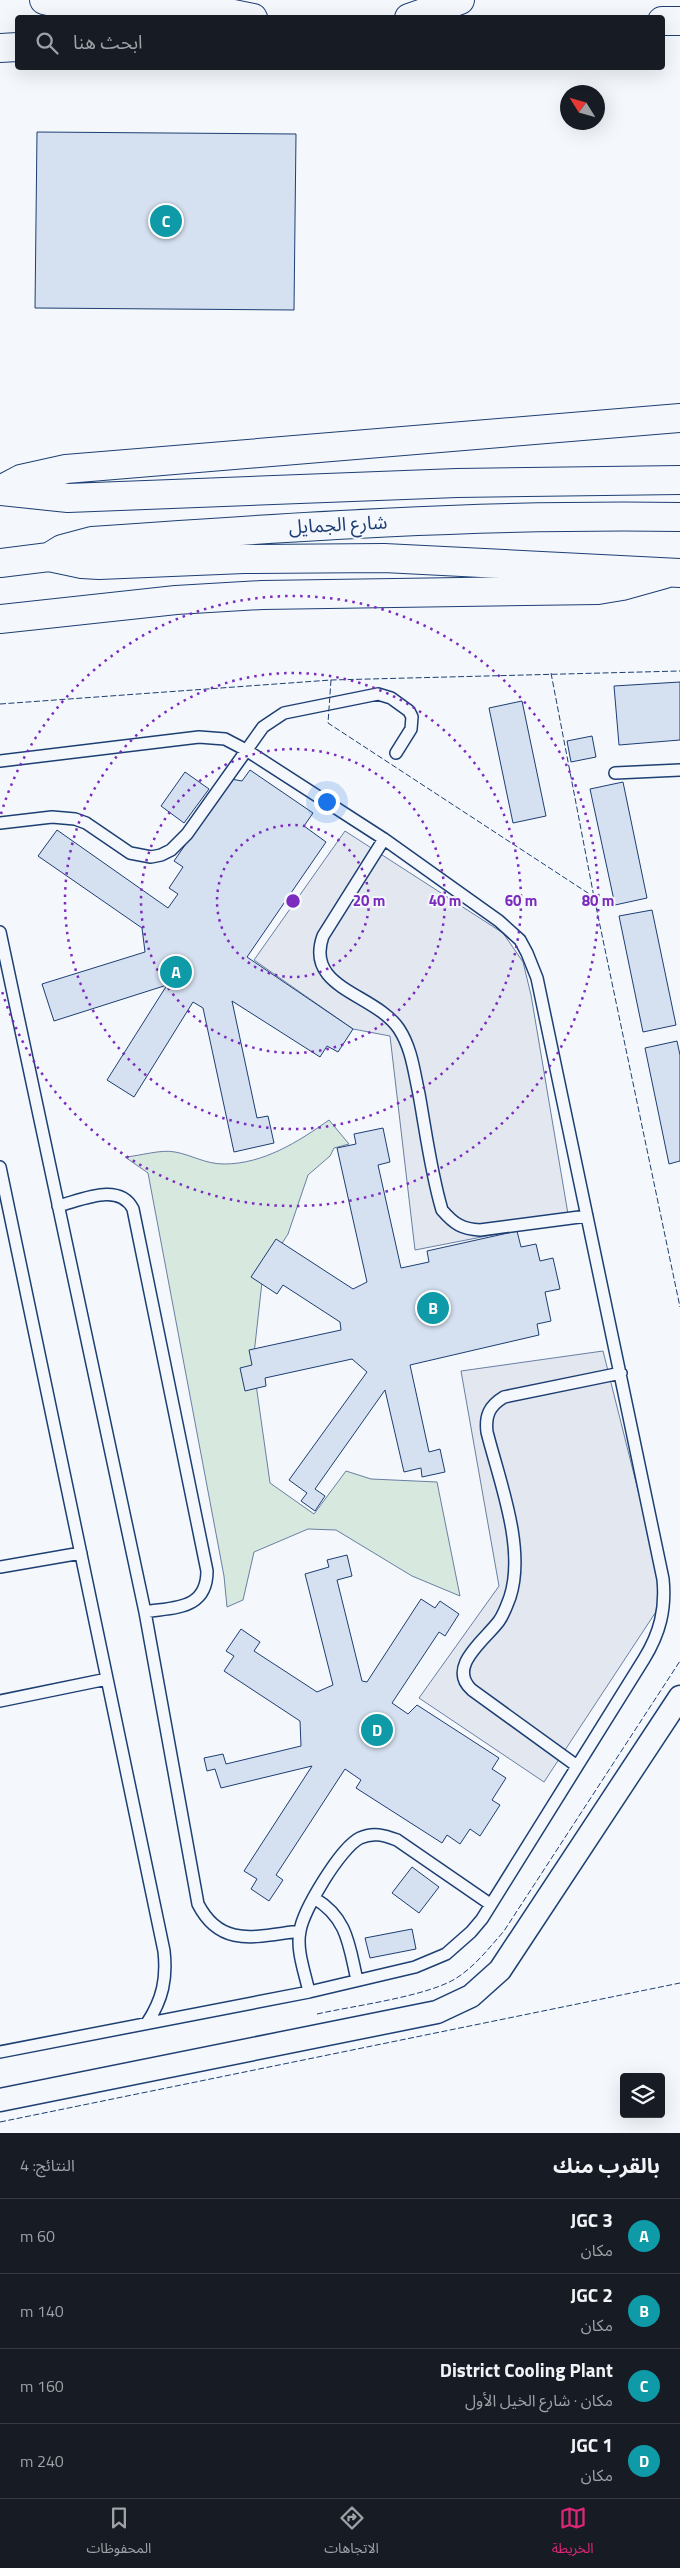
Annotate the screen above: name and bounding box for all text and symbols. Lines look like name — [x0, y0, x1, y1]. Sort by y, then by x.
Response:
search box — [15, 15, 665, 70]
text: ابحث هنا — [73, 27, 143, 56]
icon: search — [33, 29, 61, 57]
north arrow — [560, 85, 605, 130]
pin: C — [150, 202, 182, 240]
street label: شارع الجمايل — [288, 506, 388, 541]
your location — [314, 789, 340, 815]
text: 20 m — [353, 889, 385, 912]
text: 40 m — [429, 889, 461, 912]
text: 60 m — [505, 889, 537, 912]
text: 80 m — [582, 889, 614, 912]
centre of rings — [284, 892, 302, 910]
pin: A — [160, 953, 192, 991]
pin: B — [417, 1289, 449, 1327]
pin: D — [361, 1711, 393, 1749]
map controls — [620, 2073, 665, 2118]
button: layers — [620, 2073, 665, 2118]
text: بالقرب منك — [553, 2149, 660, 2181]
text: النتائج: 4 — [20, 2153, 75, 2177]
text: JGC 3 — [571, 2205, 613, 2234]
text: 60 m — [20, 2224, 55, 2248]
text: A — [639, 2224, 649, 2248]
text: مكان — [581, 2238, 613, 2262]
text: JGC 2 — [571, 2280, 613, 2309]
text: 140 m — [20, 2299, 64, 2323]
text: B — [639, 2299, 649, 2323]
text: مكان — [581, 2313, 613, 2337]
text: District Cooling Plant — [440, 2355, 613, 2384]
text: 160 m — [20, 2374, 64, 2398]
text: C — [640, 2374, 648, 2398]
text: مكان · شارع الخيل الأول — [465, 2388, 613, 2412]
text: JGC 1 — [571, 2430, 613, 2459]
text: 240 m — [20, 2449, 64, 2473]
text: D — [639, 2449, 649, 2473]
text: مكان — [581, 2463, 613, 2487]
tab: المحفوظات — [86, 2504, 151, 2563]
tab: الاتجاهات — [324, 2504, 379, 2563]
tab: الخريطة — [552, 2504, 594, 2563]

